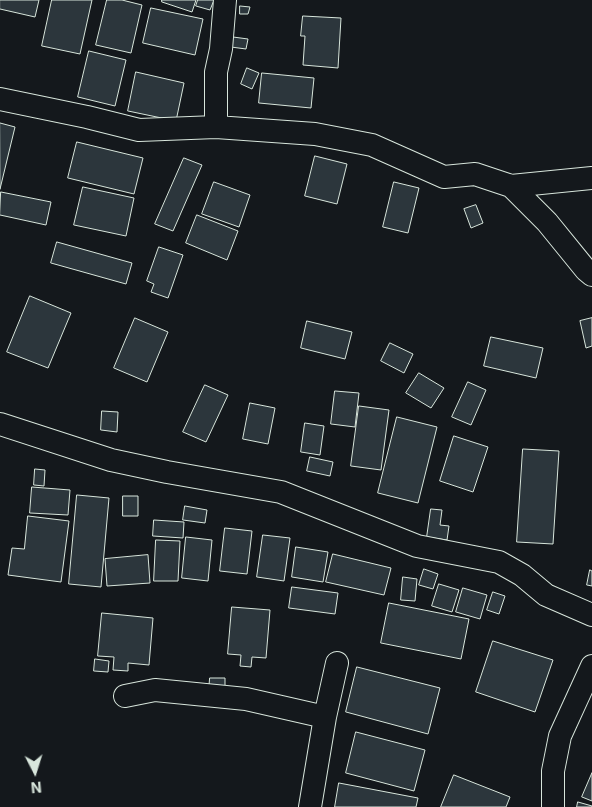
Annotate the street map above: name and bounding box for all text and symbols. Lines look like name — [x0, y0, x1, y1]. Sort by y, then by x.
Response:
north arrow — [10, 747, 60, 797]
text: N — [30, 779, 42, 796]

